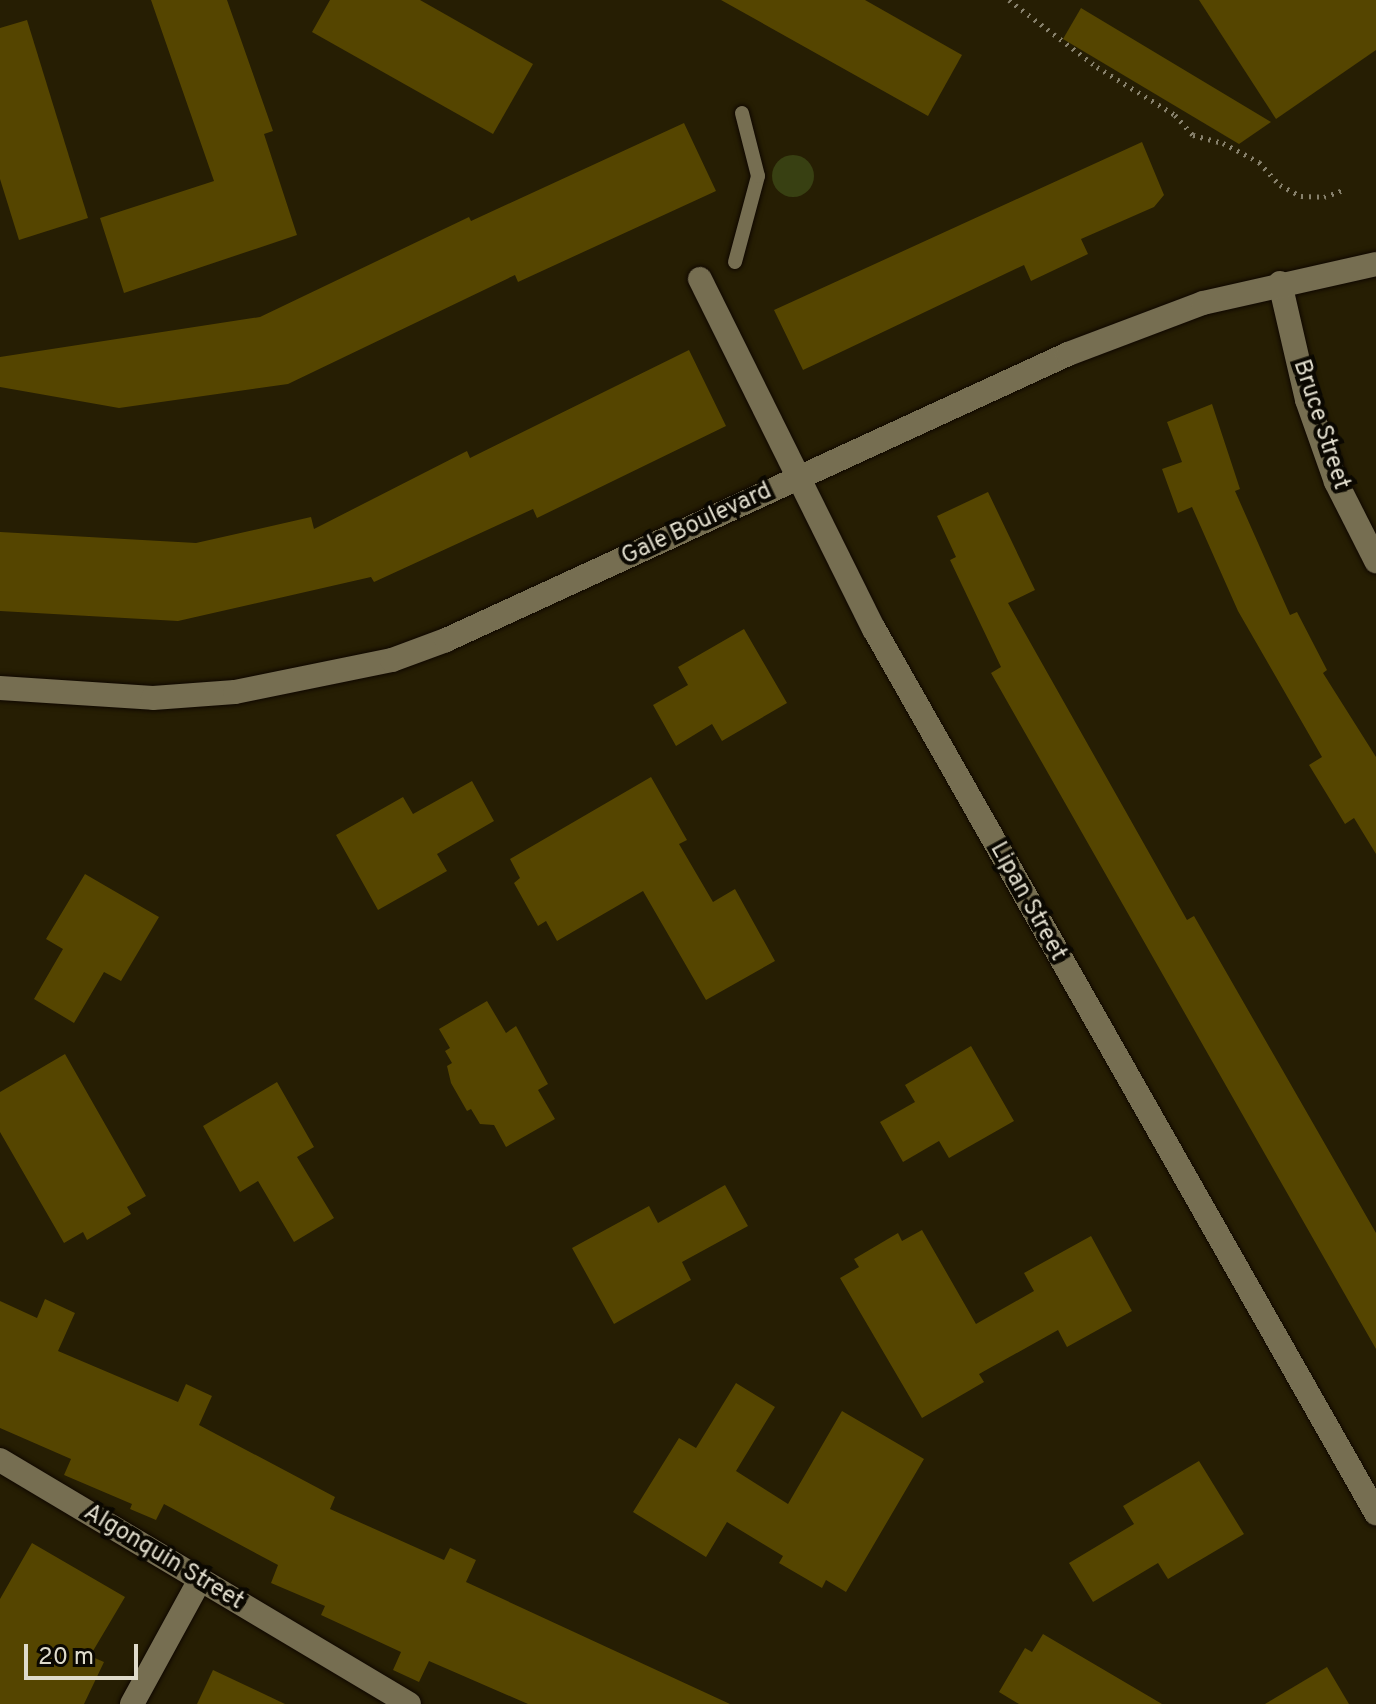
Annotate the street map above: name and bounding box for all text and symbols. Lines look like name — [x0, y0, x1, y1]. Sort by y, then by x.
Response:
street label: Bruce Street — [1285, 356, 1355, 494]
street label: Gale Boulevard — [617, 478, 777, 572]
street label: Lipan Street — [983, 837, 1071, 967]
street label: Algonquin Street — [78, 1499, 248, 1617]
scale bar — [28, 1628, 142, 1678]
text: 20 m — [38, 1643, 94, 1673]

